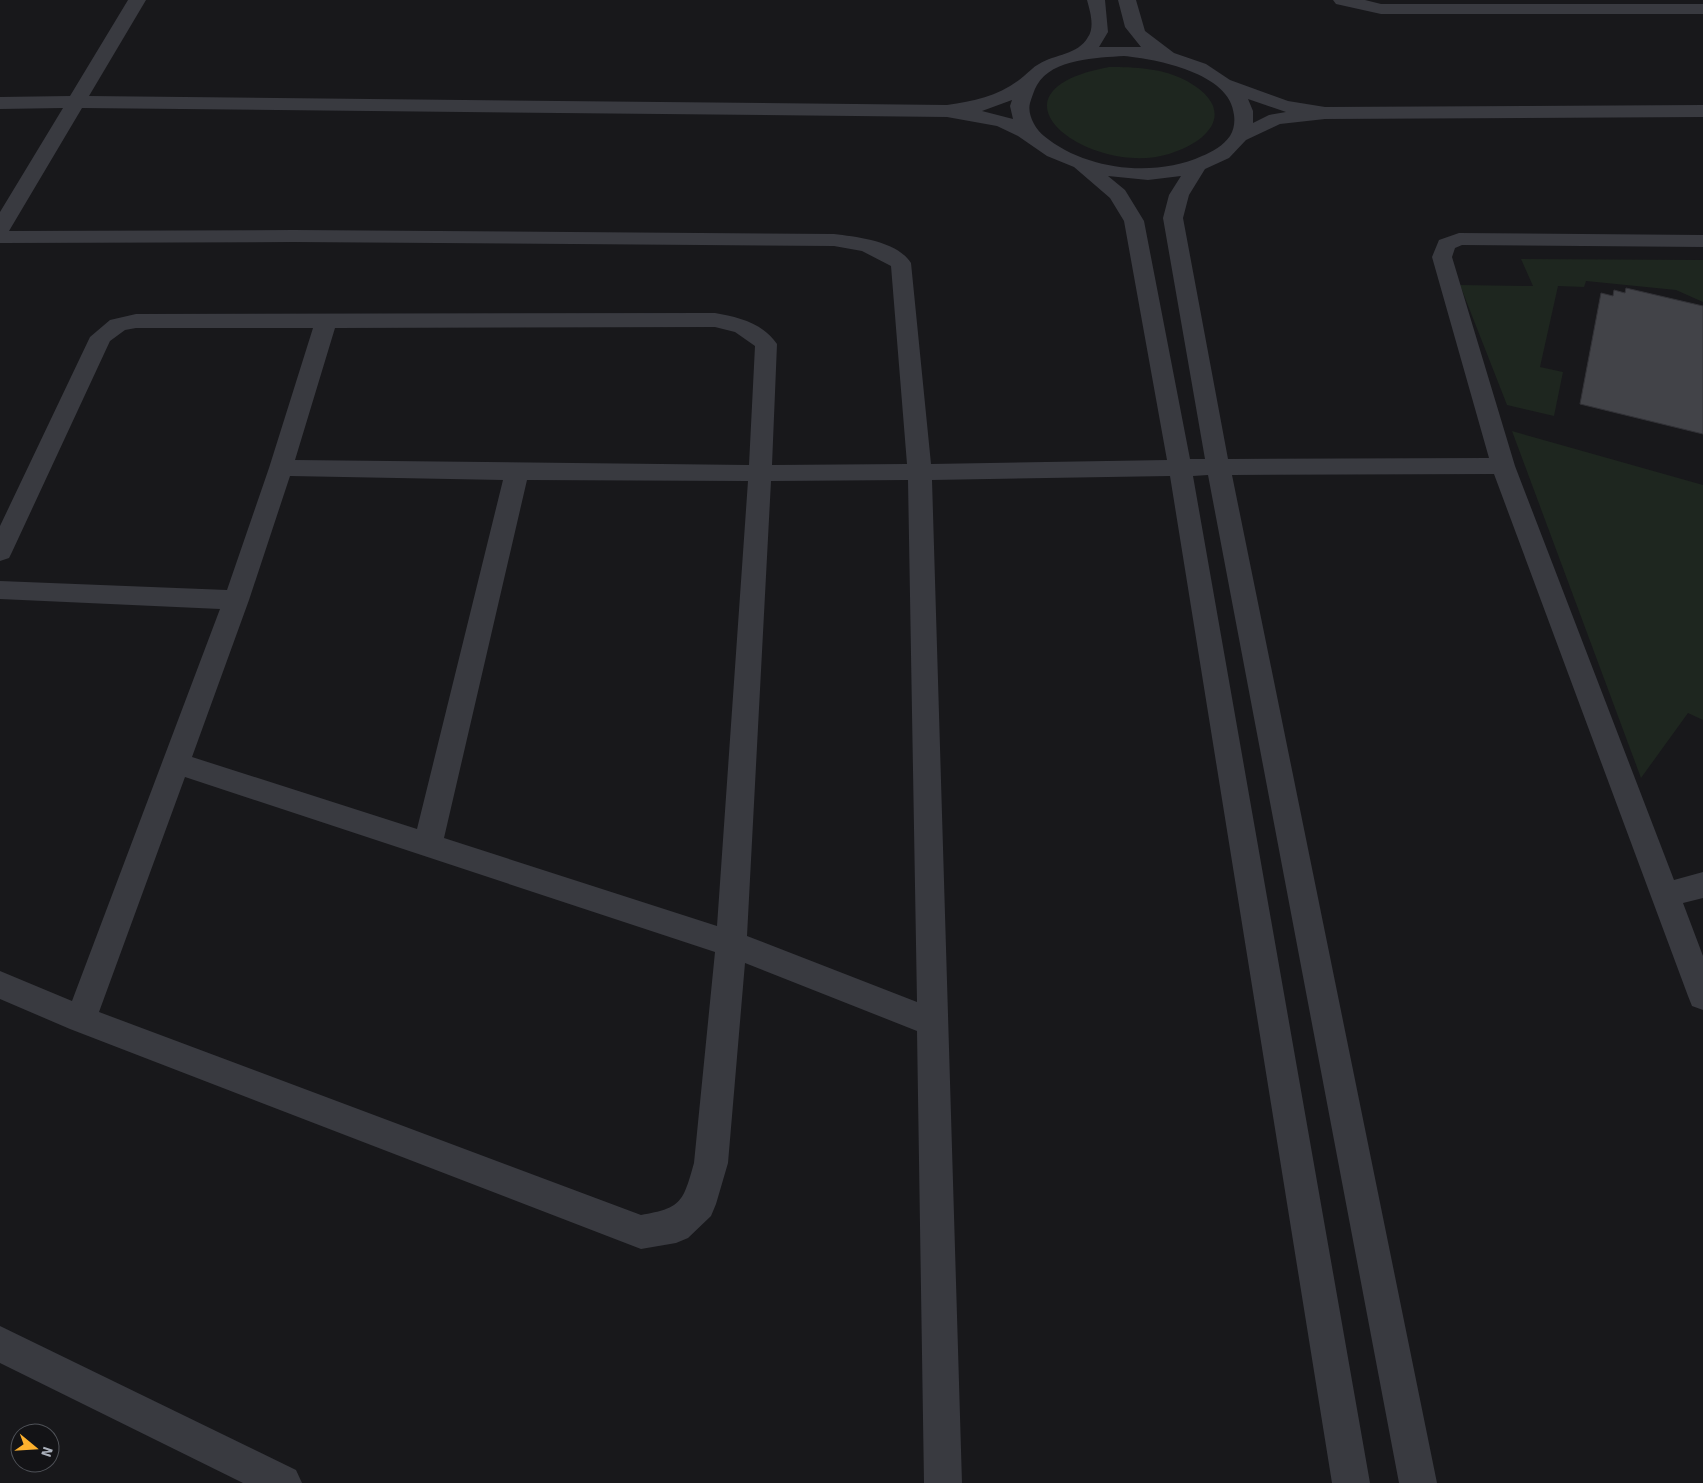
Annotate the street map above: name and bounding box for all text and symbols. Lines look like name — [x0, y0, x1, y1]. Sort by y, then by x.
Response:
north arrow — [10, 1423, 60, 1473]
text: N — [37, 1445, 56, 1459]

